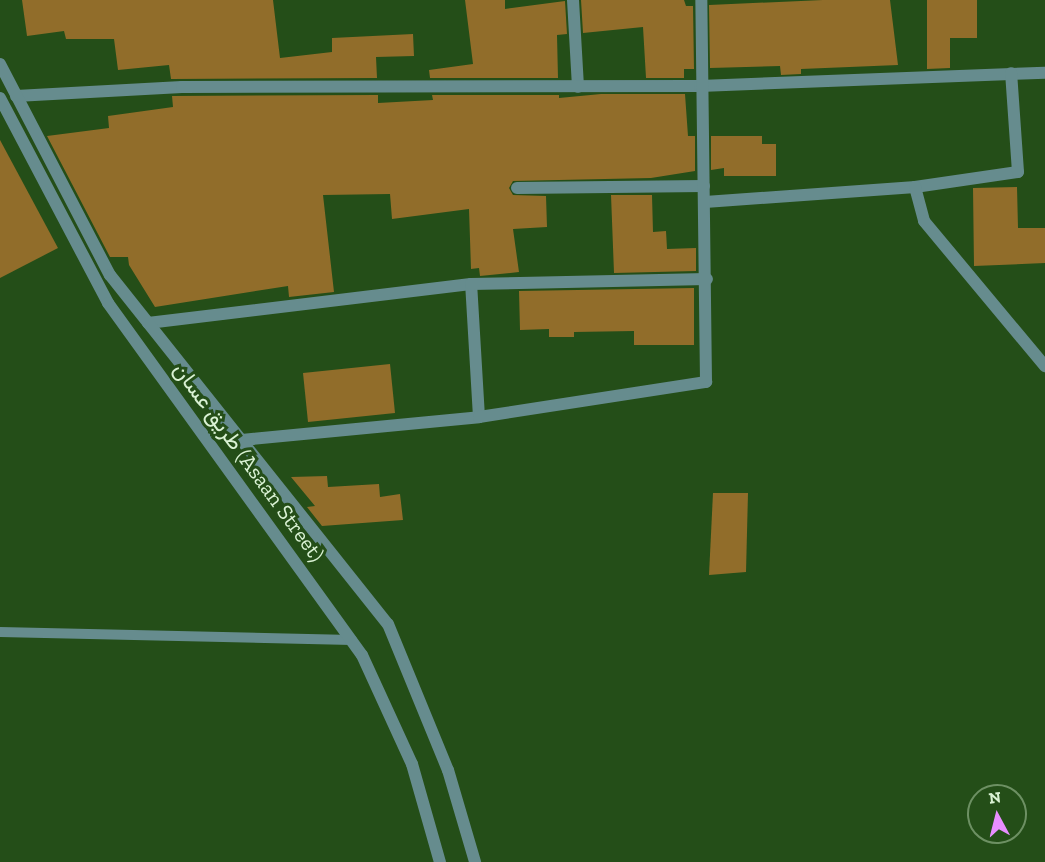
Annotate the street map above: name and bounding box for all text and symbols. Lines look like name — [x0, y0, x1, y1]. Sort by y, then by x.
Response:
street label: طريق عسان (Asaan Street) — [168, 358, 330, 566]
north arrow — [967, 784, 1027, 844]
text: N — [988, 787, 1002, 808]

